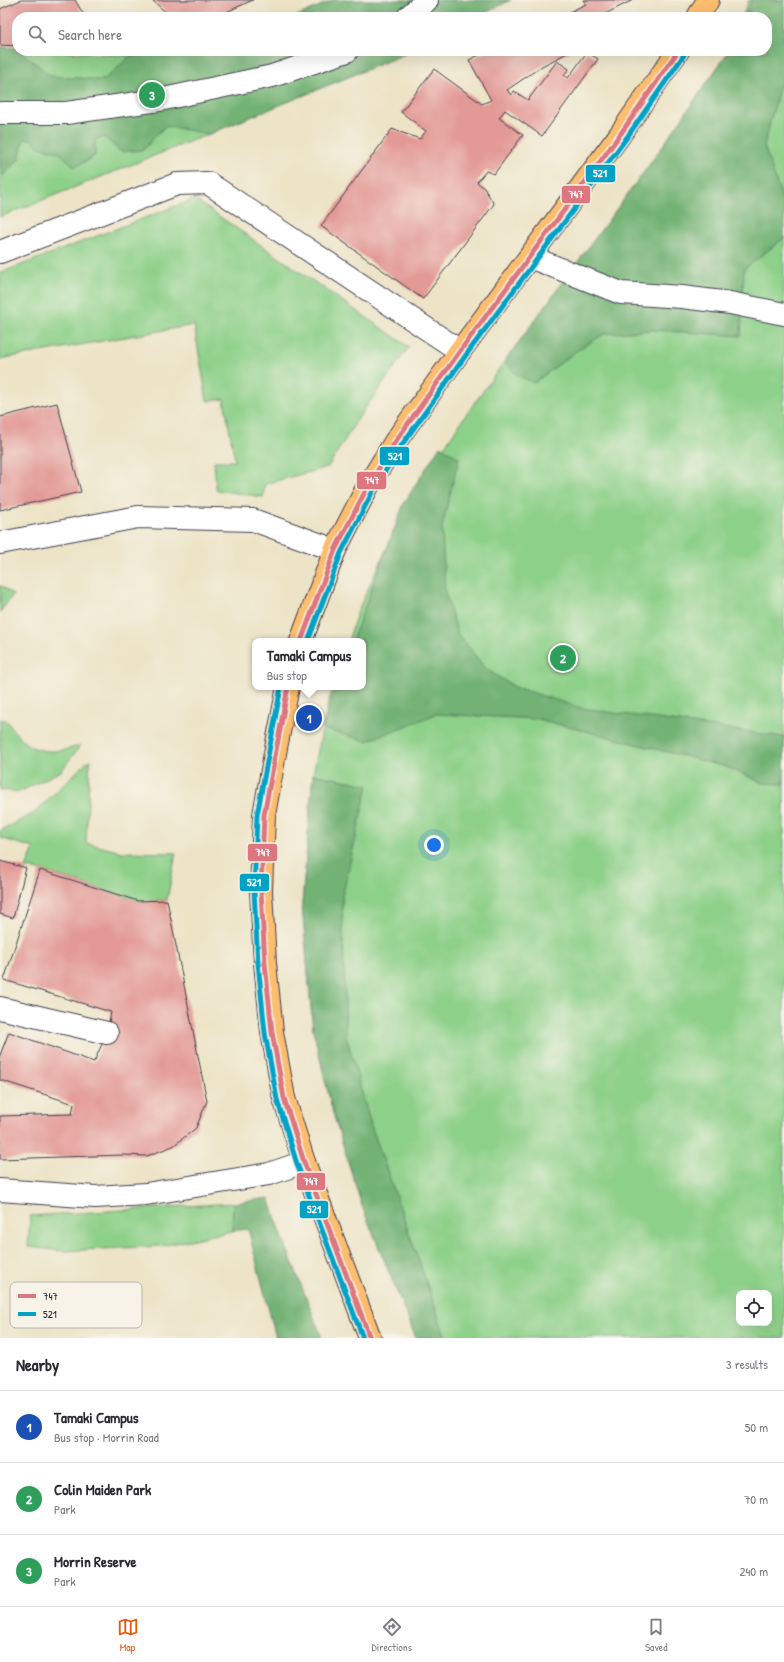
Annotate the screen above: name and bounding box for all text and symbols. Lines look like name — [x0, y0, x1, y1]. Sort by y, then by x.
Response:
search box — [12, 12, 772, 56]
icon: search — [26, 23, 48, 45]
text: Search here — [58, 24, 122, 45]
pin: 3 — [139, 80, 165, 110]
line badge: 521 — [585, 164, 616, 183]
text: 521 — [593, 166, 607, 180]
line badge: 747 — [561, 185, 591, 204]
text: 747 — [567, 187, 584, 201]
line badge: 521 — [379, 446, 410, 466]
text: 521 — [388, 449, 402, 463]
line badge: 747 — [356, 471, 387, 490]
text: 747 — [363, 473, 380, 487]
popup — [252, 638, 366, 690]
pin: 2 — [550, 643, 576, 673]
text: Tamaki Campus — [267, 645, 351, 666]
text: Bus stop — [267, 666, 307, 684]
pin: 1 — [296, 703, 322, 733]
your location — [424, 835, 444, 855]
line badge: 747 — [247, 843, 278, 862]
text: 747 — [254, 845, 271, 859]
line badge: 521 — [239, 873, 270, 892]
text: 521 — [247, 875, 261, 889]
line badge: 747 — [296, 1172, 326, 1191]
text: 747 — [302, 1174, 319, 1188]
line badge: 521 — [299, 1200, 329, 1219]
text: 521 — [307, 1202, 321, 1216]
legend — [10, 1282, 142, 1328]
text: 747 — [43, 1289, 58, 1303]
map controls — [736, 1290, 772, 1326]
button: locate — [736, 1290, 772, 1326]
text: 521 — [43, 1307, 57, 1321]
text: Nearby — [16, 1353, 59, 1376]
text: 3 results — [726, 1355, 768, 1373]
text: Tamaki Campus — [54, 1407, 139, 1428]
text: 1 — [27, 1418, 31, 1436]
text: 50 m — [745, 1418, 768, 1436]
text: Bus stop · Morrin Road — [54, 1428, 159, 1446]
text: Colin Maiden Park — [54, 1479, 151, 1500]
text: 2 — [26, 1490, 32, 1508]
text: 70 m — [744, 1490, 768, 1508]
text: Park — [54, 1500, 76, 1518]
text: Morrin Reserve — [54, 1551, 136, 1572]
text: 3 — [26, 1562, 32, 1580]
text: 240 m — [739, 1562, 768, 1580]
text: Park — [54, 1572, 76, 1590]
tab: Map — [117, 1616, 139, 1654]
tab: Directions — [372, 1616, 412, 1654]
tab: Saved — [645, 1616, 667, 1654]

